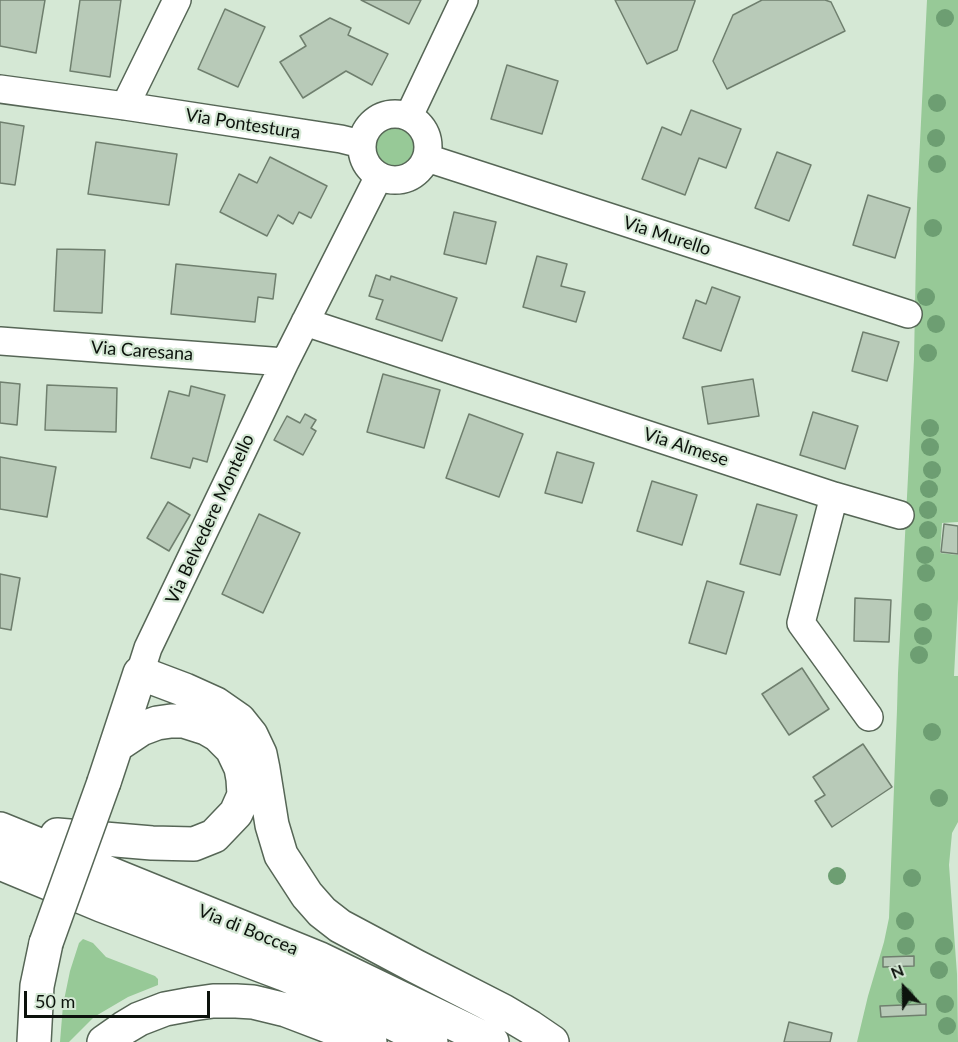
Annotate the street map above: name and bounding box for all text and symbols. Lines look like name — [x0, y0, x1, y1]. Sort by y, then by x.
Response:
street label: Via Pontestura — [184, 104, 302, 144]
street label: Via Murello — [620, 212, 714, 260]
street label: Via Caresana — [90, 337, 194, 365]
street label: Via Almese — [641, 423, 731, 471]
street label: Via Belvedere Montello — [161, 431, 259, 607]
street label: Via di Boccea — [195, 900, 301, 960]
north arrow — [874, 958, 934, 1018]
text: N — [888, 960, 906, 982]
scale bar — [27, 979, 213, 1017]
text: 50 m — [35, 990, 75, 1012]

